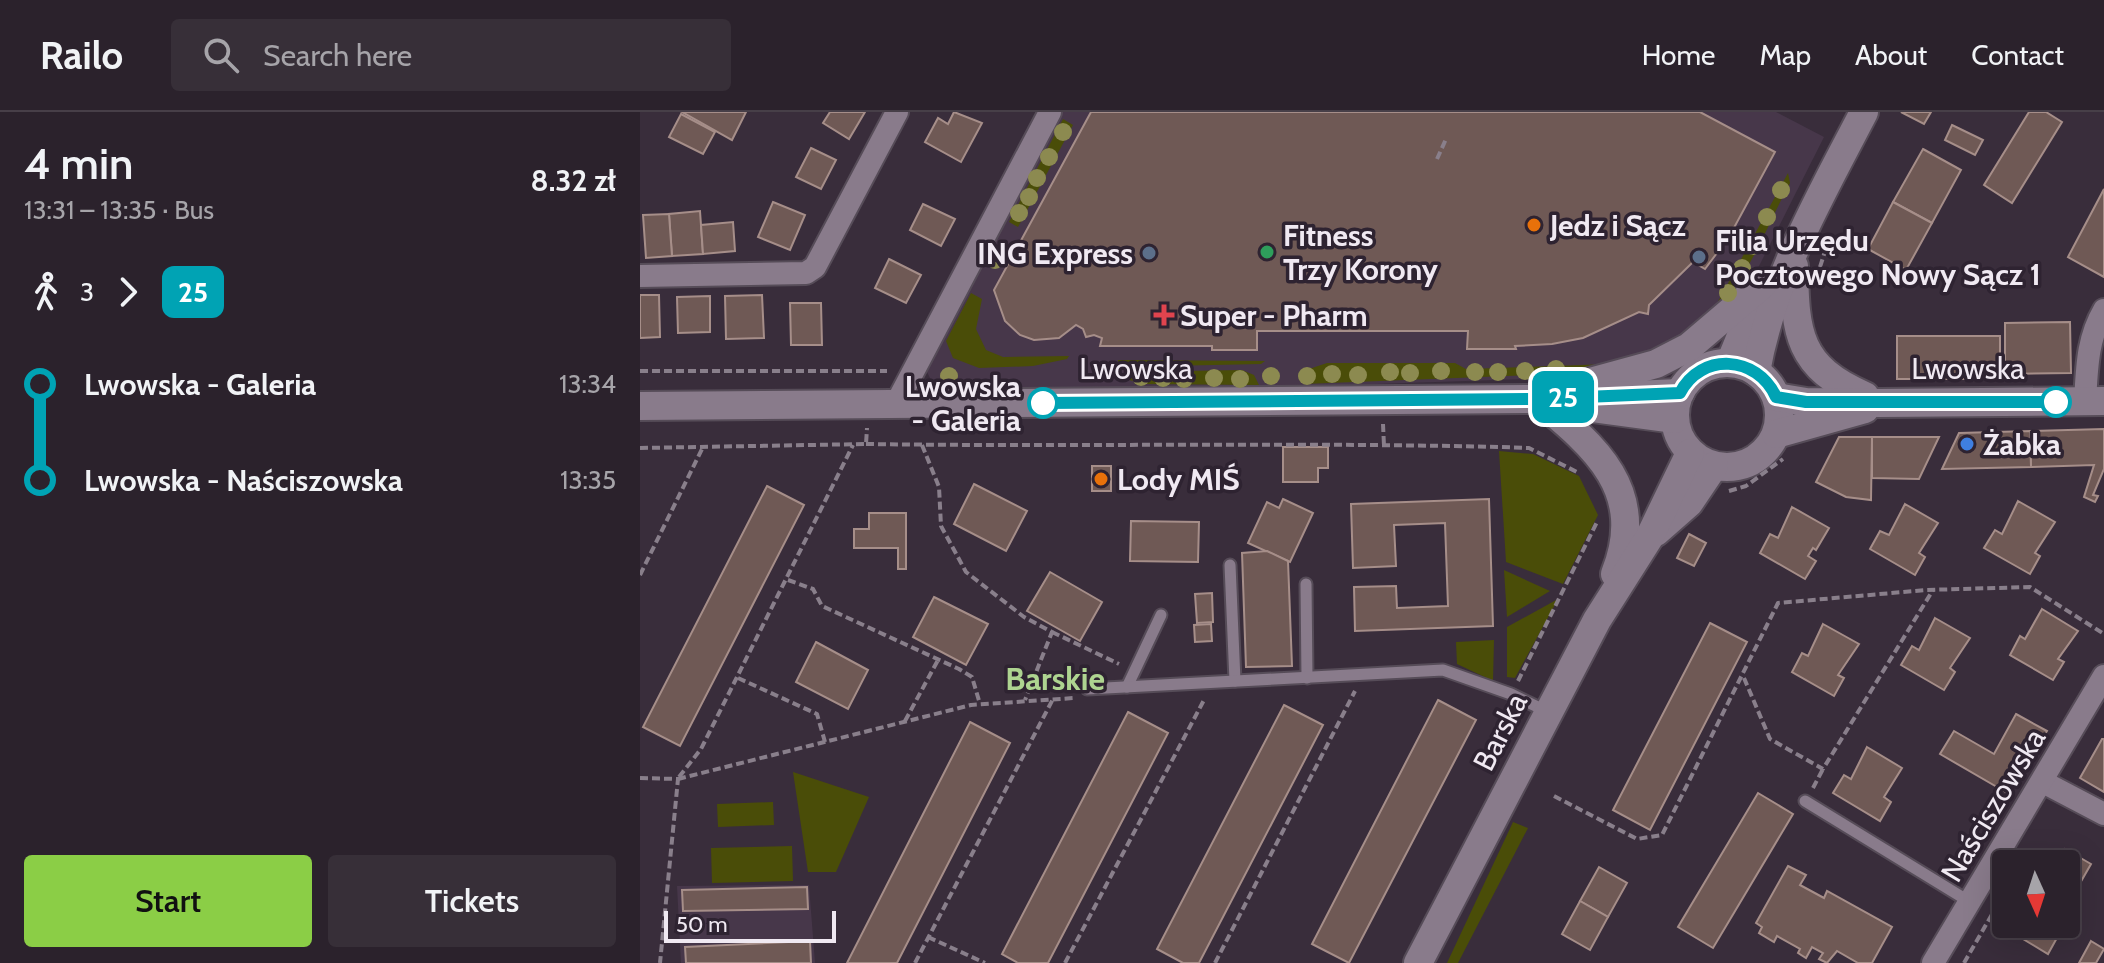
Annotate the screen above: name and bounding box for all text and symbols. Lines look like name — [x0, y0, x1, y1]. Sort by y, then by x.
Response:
search box — [171, 19, 731, 91]
text: Railo — [40, 32, 123, 79]
icon: search — [199, 33, 243, 77]
text: Search here — [263, 37, 412, 74]
text: Home — [1642, 38, 1715, 72]
text: Map — [1759, 38, 1811, 72]
text: About — [1855, 38, 1927, 72]
text: Contact — [1971, 38, 2064, 72]
text: 4 min — [24, 137, 133, 190]
text: 8.32 zł — [531, 162, 616, 199]
text: 13:31 – 13:35 · Bus — [24, 194, 214, 226]
place label: Jedz i Sącz — [1549, 207, 1686, 244]
marker: Jedz i Sącz — [1525, 216, 1543, 234]
place label: Fitness Trzy Korony — [1283, 217, 1439, 288]
place label: Filia Urzędu Pocztowego Nowy Sącz 1 — [1715, 222, 2041, 293]
place label: ING Express — [977, 235, 1133, 272]
marker: Fitness Trzy Korony — [1258, 243, 1276, 261]
marker: ING Express — [1140, 244, 1158, 262]
marker: Filia Urzędu Pocztowego Nowy Sącz 1 — [1690, 248, 1708, 266]
icon: walk — [24, 270, 68, 314]
icon: forward — [106, 270, 150, 314]
text: 25 — [178, 275, 208, 309]
text: 3 — [80, 276, 94, 308]
place label: Super - Pharm — [1180, 297, 1367, 334]
marker: Super - Pharm — [1155, 306, 1173, 324]
street label: Lwowska — [1079, 350, 1193, 387]
street label: Lwowska — [1911, 350, 2025, 387]
text: Lwowska - Galeria — [84, 366, 316, 403]
text: 13:34 — [559, 368, 616, 400]
place label: Lwowska - Galeria — [905, 368, 1021, 439]
line badge: 25 — [1527, 371, 1599, 423]
text: 25 — [1548, 380, 1578, 414]
unlabelled marker — [2041, 387, 2071, 417]
marker: Lwowska - Galeria — [1028, 388, 1058, 418]
place label: Żabka — [1983, 426, 2061, 463]
marker: Żabka — [1958, 435, 1976, 453]
place label: Lody MIŚ — [1117, 461, 1240, 498]
text: Lwowska - Naściszowska — [84, 462, 403, 499]
text: 13:35 — [560, 464, 616, 496]
marker: Lody MIŚ — [1092, 470, 1110, 488]
district label: Barskie — [1005, 659, 1105, 698]
street label: Barska — [1465, 687, 1535, 777]
street label: Naściszowska — [1933, 721, 2053, 888]
north arrow — [1992, 850, 2080, 938]
map controls — [1992, 850, 2080, 938]
button: Start — [24, 855, 312, 947]
button: Tickets — [328, 855, 616, 947]
scale bar — [664, 907, 836, 943]
text: 50 m — [676, 911, 728, 938]

